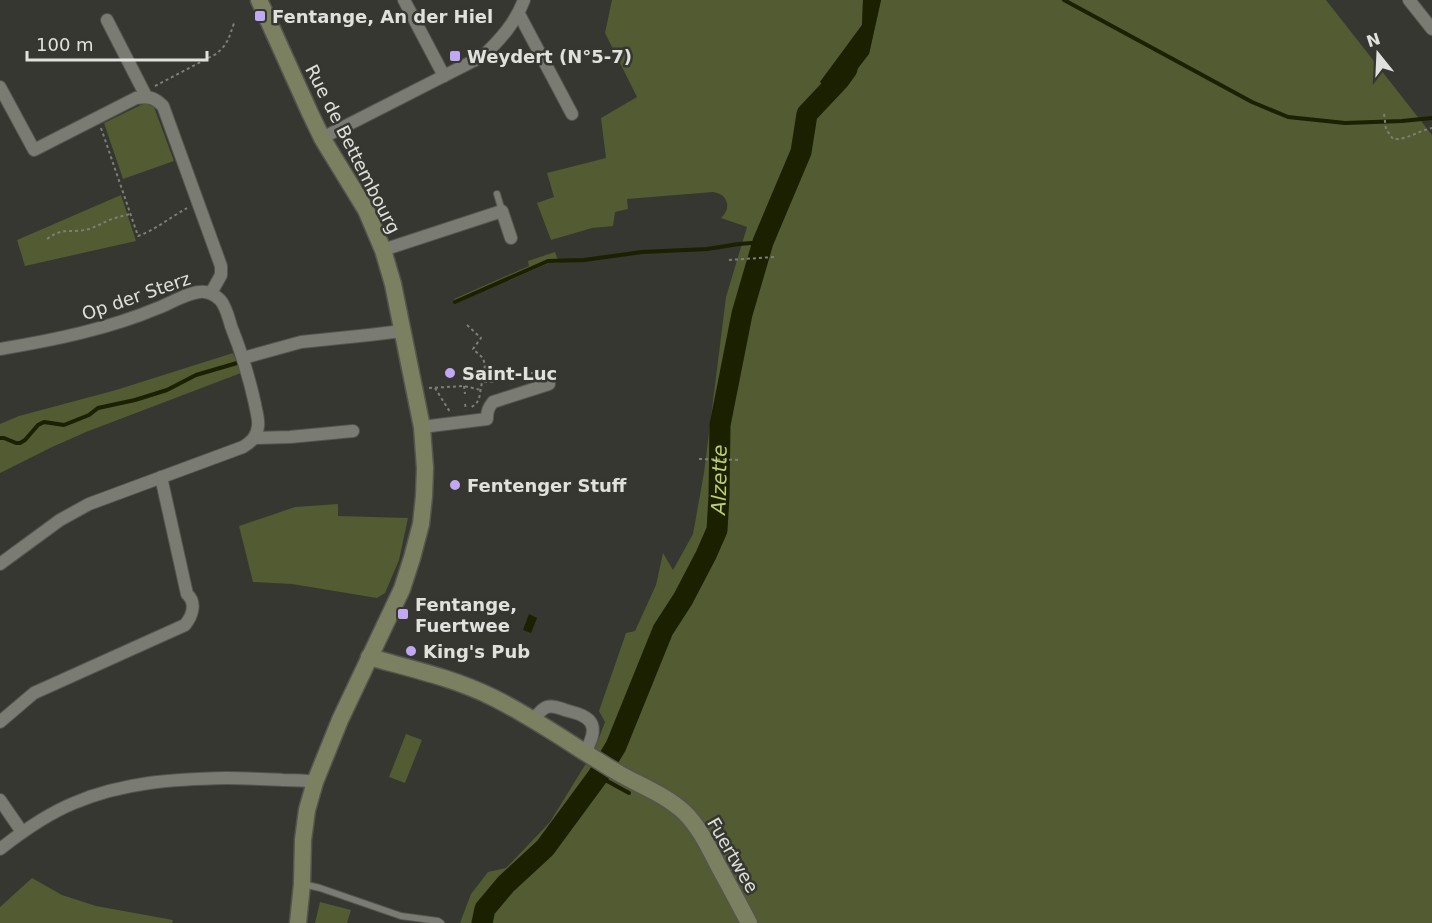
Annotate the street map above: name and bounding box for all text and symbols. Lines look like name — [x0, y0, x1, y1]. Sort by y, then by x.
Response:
place label: Fentange, An der Hiel — [272, 6, 493, 27]
marker: Fentange, An der Hiel — [253, 9, 267, 23]
scale bar — [27, 24, 207, 62]
north arrow — [1348, 24, 1408, 84]
text: N — [1364, 29, 1383, 51]
text: 100 m — [36, 34, 94, 55]
place label: Weydert (N°5-7) — [467, 46, 632, 67]
marker: Weydert (N°5-7) — [448, 49, 462, 63]
street label: Rue de Bettembourg — [301, 61, 405, 237]
street label: Op der Sterz — [79, 268, 193, 324]
place label: Saint-Luc — [462, 363, 557, 384]
marker: Saint-Luc — [443, 366, 457, 380]
water label: Alzette — [706, 444, 732, 517]
place label: Fentenger Stuff — [467, 475, 627, 496]
marker: Fentenger Stuff — [448, 478, 462, 492]
place label: Fentange, Fuertwee — [415, 594, 517, 636]
marker: Fentange, Fuertwee — [396, 607, 410, 621]
place label: King's Pub — [423, 641, 530, 662]
marker: King's Pub — [404, 644, 418, 658]
street label: Fuertwee — [703, 814, 763, 896]

